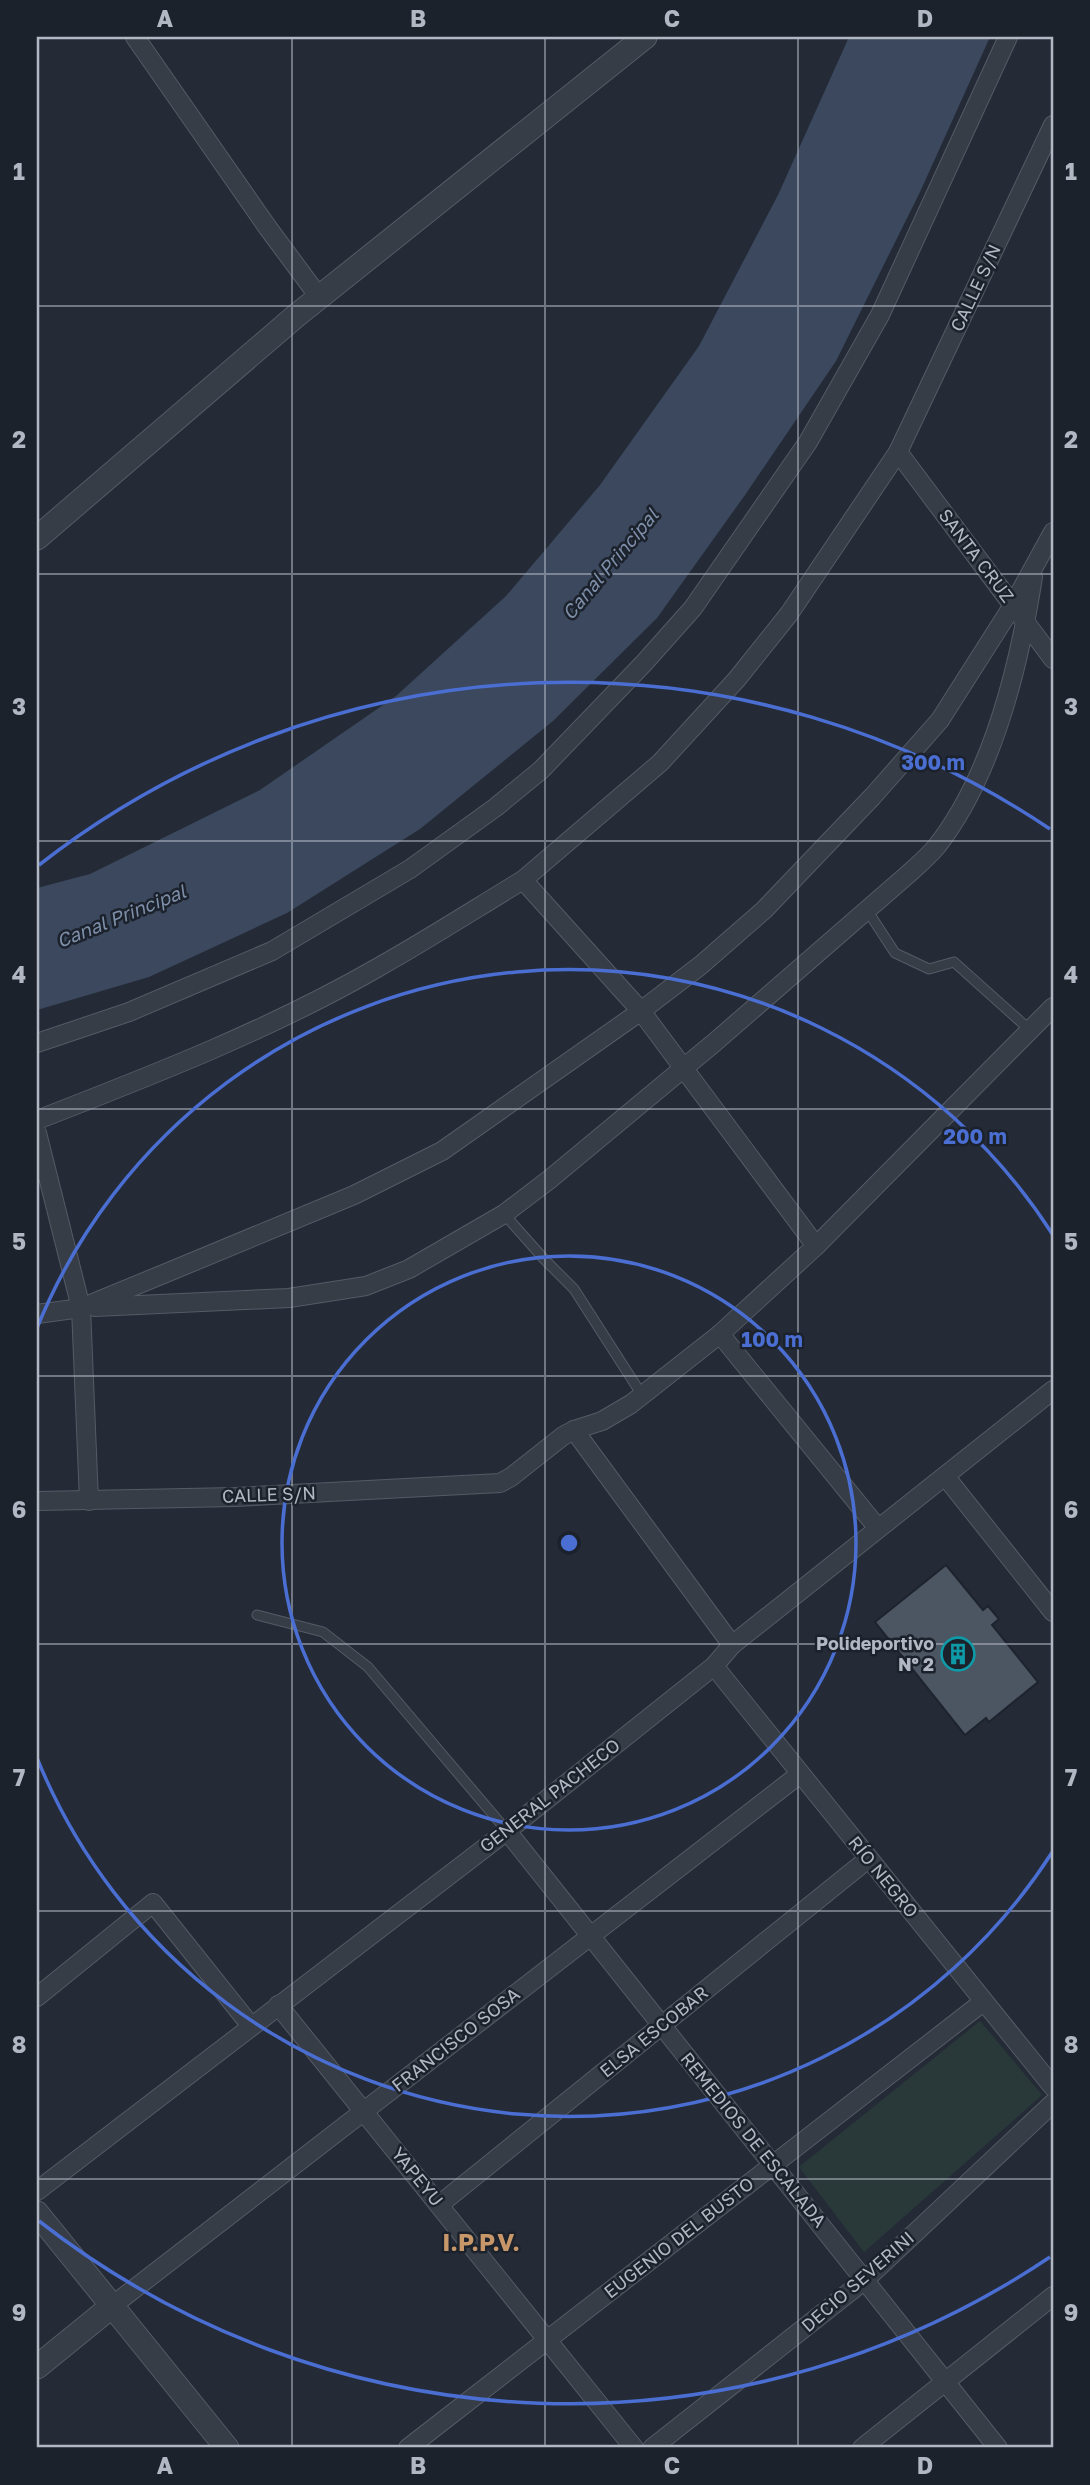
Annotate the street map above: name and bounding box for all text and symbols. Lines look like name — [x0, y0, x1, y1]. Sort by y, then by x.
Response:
text: A — [157, 4, 174, 32]
text: B — [410, 4, 426, 32]
text: C — [664, 4, 680, 32]
text: D — [917, 4, 933, 32]
text: 1 — [13, 157, 25, 185]
text: 1 — [1065, 157, 1077, 185]
street label: CALLE S/N — [945, 240, 1005, 335]
text: 2 — [12, 425, 26, 453]
text: 2 — [1064, 425, 1078, 453]
water label: Canal Principal — [557, 503, 663, 624]
street label: SANTA CRUZ — [934, 504, 1019, 607]
text: 3 — [12, 692, 26, 720]
text: 3 — [1064, 692, 1078, 720]
text: 300 m — [901, 749, 965, 775]
water label: Canal Principal — [53, 879, 190, 952]
text: 4 — [12, 960, 26, 988]
text: 4 — [1064, 960, 1078, 988]
text: 200 m — [943, 1123, 1007, 1149]
text: 5 — [12, 1227, 26, 1255]
text: 5 — [1064, 1227, 1078, 1255]
text: 100 m — [741, 1326, 803, 1352]
street label: CALLE S/N — [222, 1481, 316, 1507]
text: 6 — [12, 1495, 26, 1523]
text: 6 — [1064, 1495, 1078, 1523]
centre of rings — [557, 1531, 581, 1555]
place label: Polideportivo Nº 2 — [816, 1632, 934, 1675]
building icon: Polideportivo Nº 2 — [939, 1635, 977, 1673]
street label: GENERAL PACHECO — [475, 1734, 624, 1857]
text: 7 — [13, 1763, 25, 1791]
text: 7 — [1065, 1763, 1077, 1791]
street label: RÍO NEGRO — [844, 1831, 923, 1922]
street label: ELSA ESCOBAR — [595, 1981, 712, 2082]
street label: FRANCISCO SOSA — [387, 1982, 524, 2096]
text: 8 — [12, 2030, 26, 2058]
text: 8 — [1064, 2030, 1078, 2058]
street label: REMEDIOS DE ESCALADA — [676, 2047, 831, 2231]
street label: YAPEYU — [387, 2142, 448, 2210]
street label: EUGENIO DEL BUSTO — [599, 2172, 758, 2303]
street label: DECIO SEVERINI — [796, 2226, 918, 2336]
district label: I.P.P.V. — [442, 2227, 520, 2256]
text: 9 — [12, 2298, 26, 2326]
text: 9 — [1064, 2298, 1078, 2326]
text: A — [157, 2451, 174, 2479]
text: B — [410, 2451, 426, 2479]
text: C — [664, 2451, 680, 2479]
text: D — [917, 2451, 933, 2479]

